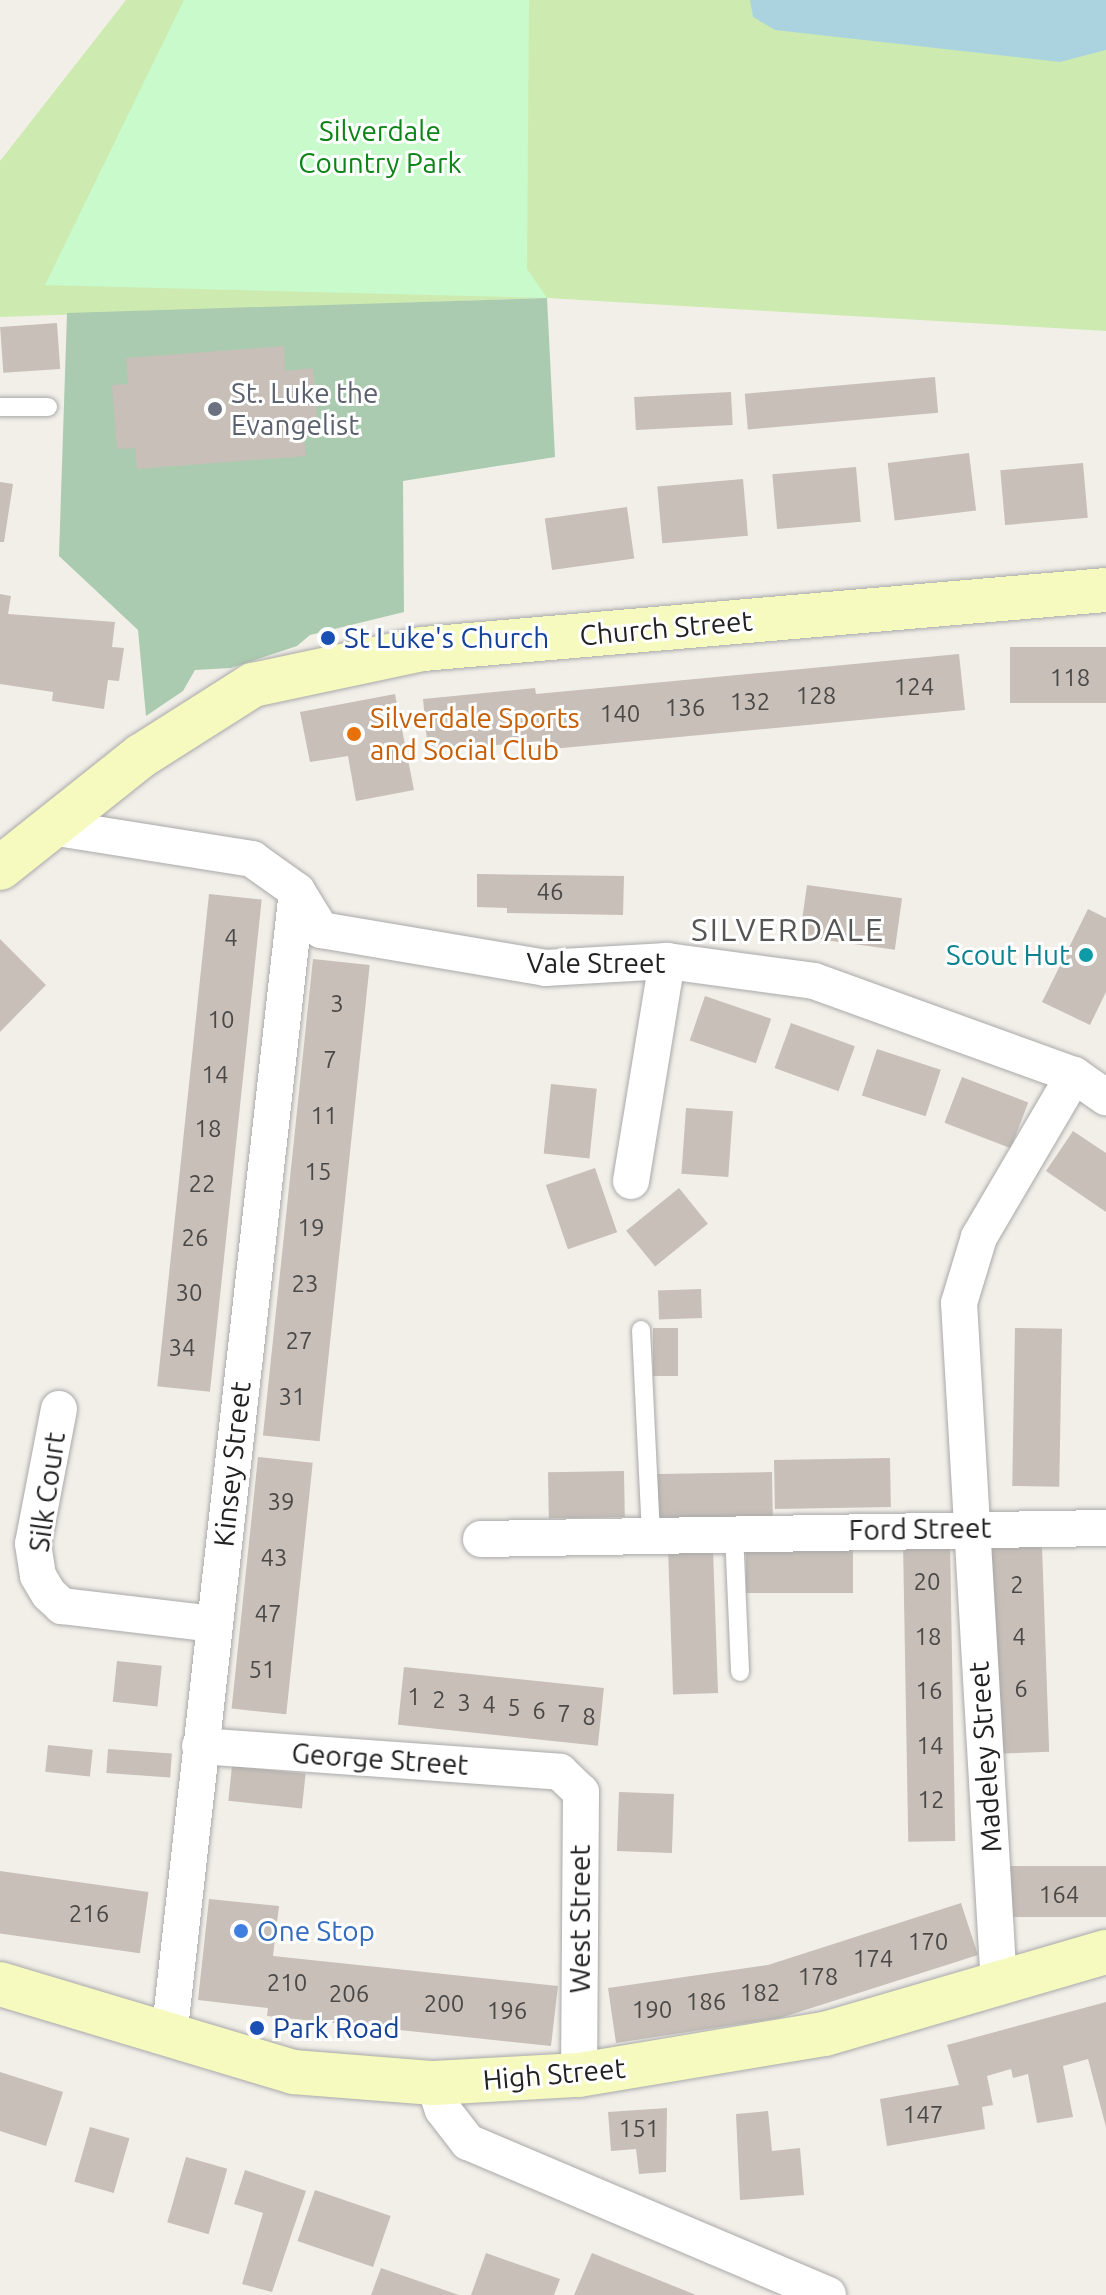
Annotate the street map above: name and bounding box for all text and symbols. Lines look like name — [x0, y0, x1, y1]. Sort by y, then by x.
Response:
park label: Silverdale Country Park — [298, 114, 462, 180]
place label: St. Luke the Evangelist — [231, 376, 379, 442]
marker: St. Luke the Evangelist — [206, 400, 224, 418]
street label: Church Street — [578, 604, 754, 652]
place label: St Luke's Church — [344, 621, 549, 655]
marker: St Luke's Church — [319, 629, 337, 647]
house number: 118 — [1050, 664, 1090, 692]
house number: 124 — [894, 673, 934, 701]
house number: 128 — [796, 682, 836, 710]
house number: 132 — [730, 688, 770, 716]
house number: 136 — [665, 694, 705, 722]
house number: 140 — [600, 700, 640, 728]
place label: Silverdale Sports and Social Club — [370, 701, 580, 767]
marker: Silverdale Sports and Social Club — [345, 725, 363, 743]
house number: 46 — [536, 878, 564, 906]
district label: SILVERDALE — [691, 910, 885, 948]
house number: 4 — [224, 924, 238, 952]
place label: Scout Hut — [946, 938, 1070, 972]
street label: Vale Street — [526, 946, 666, 980]
marker: Scout Hut — [1077, 946, 1095, 964]
house number: 3 — [330, 990, 344, 1018]
house number: 10 — [207, 1006, 235, 1034]
house number: 7 — [323, 1046, 337, 1074]
house number: 14 — [201, 1061, 229, 1089]
house number: 11 — [310, 1102, 338, 1130]
house number: 18 — [194, 1115, 222, 1143]
house number: 15 — [304, 1158, 332, 1186]
house number: 22 — [188, 1170, 216, 1198]
house number: 19 — [297, 1214, 325, 1242]
house number: 26 — [181, 1224, 209, 1252]
house number: 23 — [291, 1270, 319, 1298]
house number: 30 — [175, 1279, 203, 1307]
house number: 27 — [285, 1327, 313, 1355]
house number: 34 — [168, 1334, 196, 1362]
street label: Kinsey Street — [207, 1380, 257, 1548]
house number: 31 — [278, 1383, 306, 1411]
street label: Silk Court — [22, 1430, 72, 1554]
house number: 39 — [267, 1488, 295, 1516]
street label: Ford Street — [848, 1511, 992, 1547]
house number: 43 — [260, 1544, 288, 1572]
house number: 20 — [913, 1568, 941, 1596]
house number: 2 — [1010, 1571, 1024, 1599]
house number: 47 — [254, 1600, 282, 1628]
house number: 18 — [914, 1623, 942, 1651]
house number: 4 — [1012, 1623, 1026, 1651]
house number: 51 — [248, 1656, 276, 1684]
street label: Madeley Street — [962, 1660, 1008, 1854]
house number: 6 — [1014, 1675, 1028, 1703]
house number: 16 — [915, 1677, 943, 1705]
house number: 1 — [407, 1683, 421, 1711]
house number: 2 — [432, 1686, 446, 1714]
house number: 3 — [457, 1689, 471, 1717]
house number: 4 — [482, 1691, 496, 1719]
house number: 5 — [507, 1694, 521, 1722]
house number: 6 — [532, 1697, 546, 1725]
house number: 7 — [557, 1700, 571, 1728]
house number: 8 — [582, 1703, 596, 1731]
house number: 14 — [916, 1732, 944, 1760]
street label: George Street — [290, 1736, 470, 1782]
house number: 12 — [917, 1786, 945, 1814]
street label: West Street — [563, 1845, 597, 1993]
house number: 164 — [1039, 1881, 1079, 1909]
house number: 216 — [69, 1900, 109, 1928]
place label: One Stop — [257, 1914, 375, 1948]
marker: One Stop — [232, 1922, 250, 1940]
house number: 170 — [908, 1928, 948, 1956]
house number: 174 — [853, 1945, 893, 1973]
house number: 178 — [798, 1963, 838, 1991]
house number: 210 — [267, 1969, 307, 1997]
house number: 182 — [740, 1979, 780, 2007]
house number: 206 — [329, 1980, 369, 2008]
house number: 186 — [686, 1988, 726, 2016]
house number: 200 — [424, 1990, 464, 2018]
house number: 190 — [632, 1996, 672, 2024]
house number: 196 — [487, 1997, 527, 2025]
place label: Park Road — [273, 2011, 400, 2045]
marker: Park Road — [248, 2019, 266, 2037]
street label: High Street — [481, 2051, 627, 2097]
house number: 147 — [903, 2101, 943, 2129]
house number: 151 — [619, 2115, 659, 2143]

